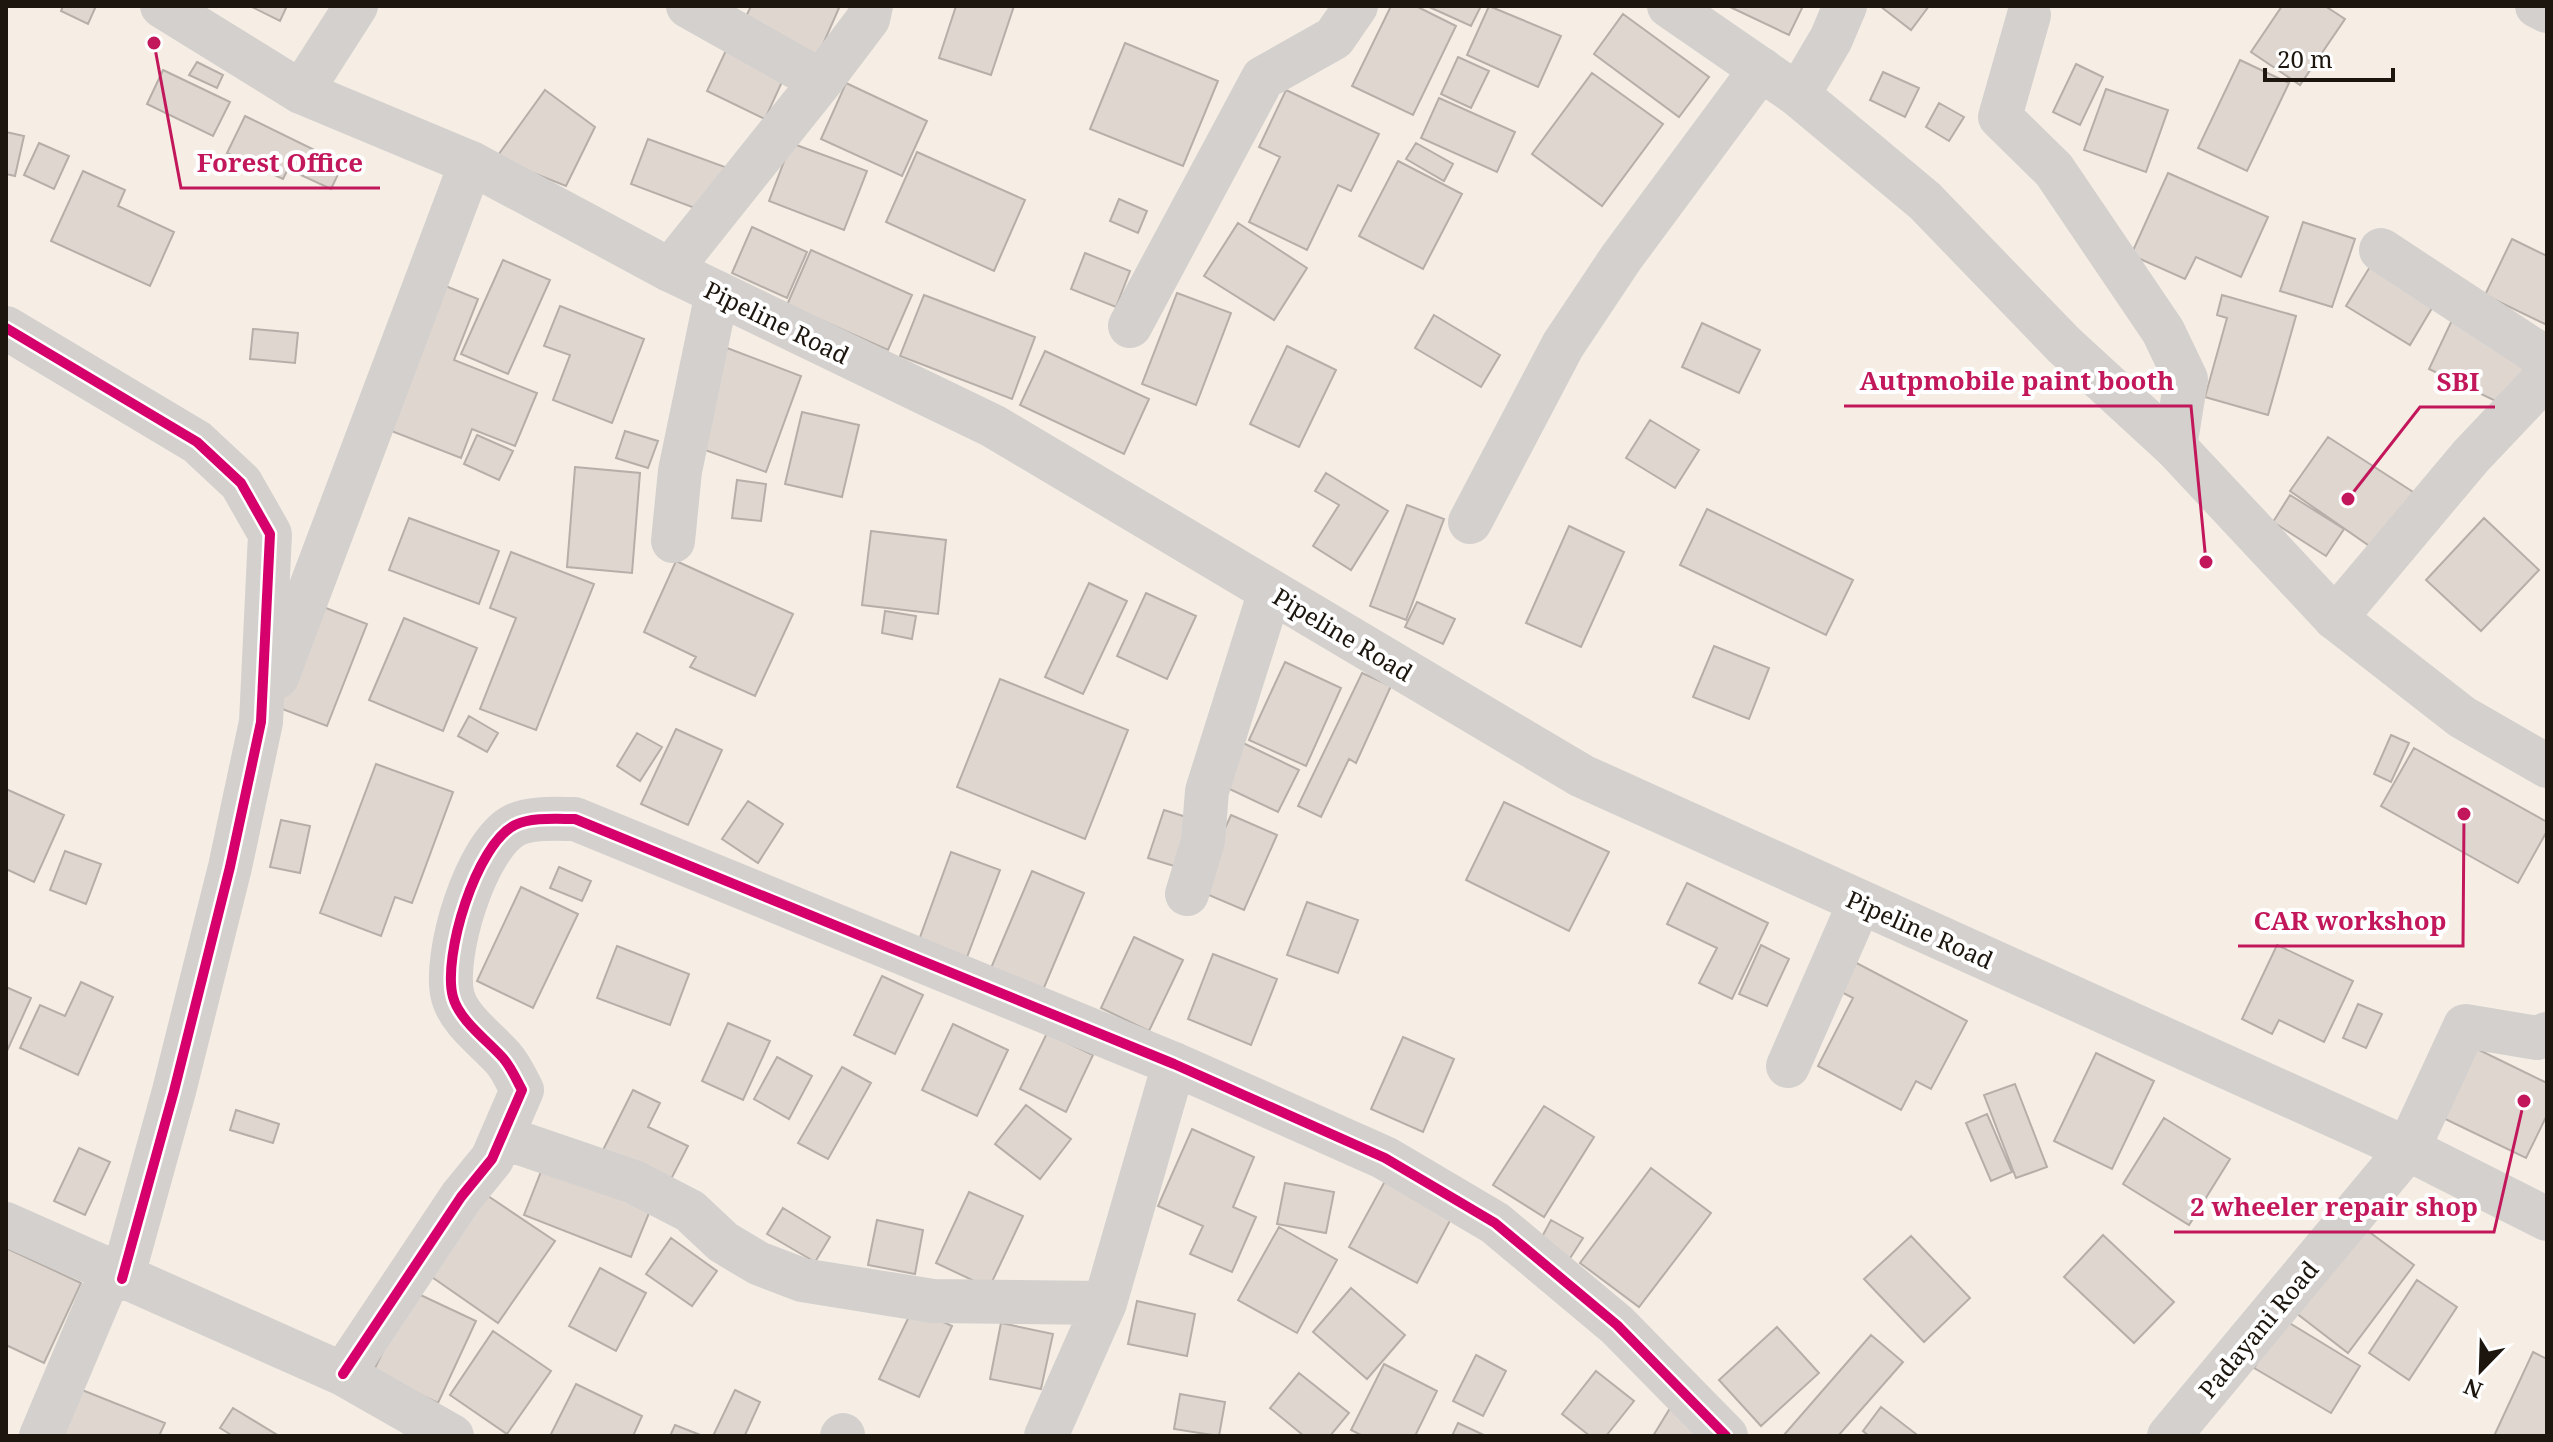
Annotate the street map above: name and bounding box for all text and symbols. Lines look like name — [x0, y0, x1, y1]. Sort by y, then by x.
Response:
scale bar — [2265, 32, 2393, 82]
text: 20 m — [2277, 42, 2333, 75]
callout: Forest Office — [181, 138, 380, 188]
text: Forest Office — [197, 144, 363, 180]
street label: Pipeline Road — [699, 273, 855, 371]
callout: Autpmobile paint booth — [1844, 356, 2191, 406]
callout: SBI — [2420, 357, 2495, 407]
text: Autpmobile paint booth — [1860, 362, 2174, 398]
text: SBI — [2437, 363, 2479, 399]
street label: Pipeline Road — [1267, 579, 1419, 689]
street label: Pipeline Road — [1841, 882, 1999, 976]
callout: CAR workshop — [2238, 896, 2463, 946]
text: CAR workshop — [2253, 902, 2447, 938]
callout: 2 wheeler repair shop — [2174, 1182, 2494, 1232]
text: 2 wheeler repair shop — [2190, 1188, 2478, 1224]
street label: Padayani Road — [2191, 1253, 2325, 1405]
north arrow — [2441, 1330, 2521, 1410]
text: N — [2459, 1372, 2487, 1407]

